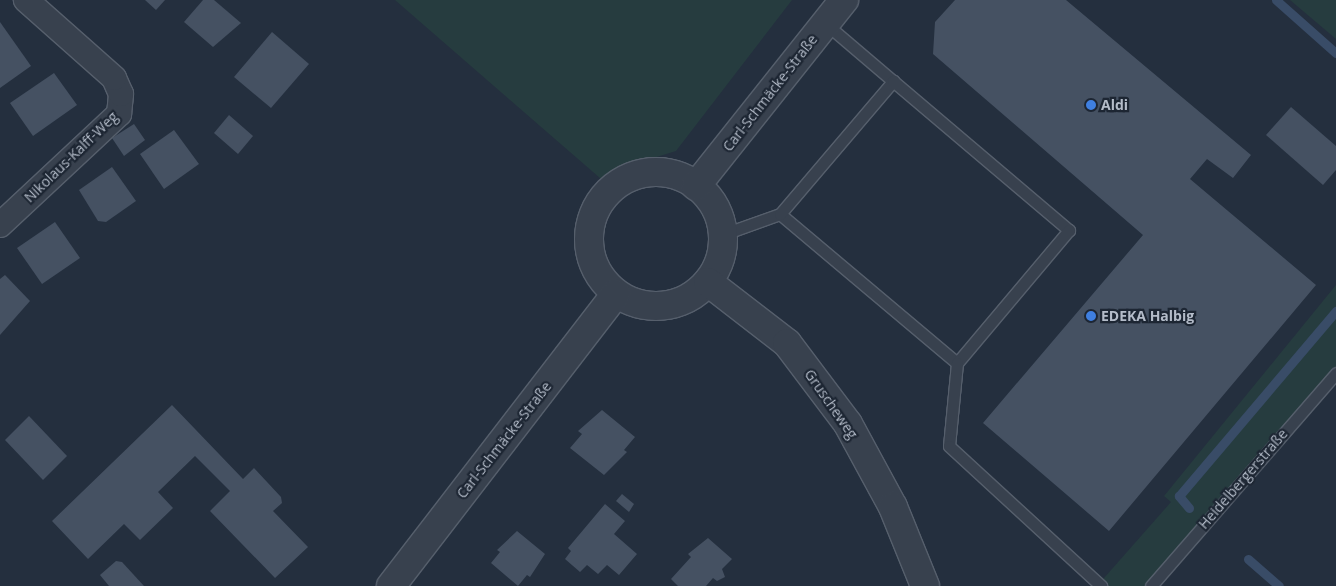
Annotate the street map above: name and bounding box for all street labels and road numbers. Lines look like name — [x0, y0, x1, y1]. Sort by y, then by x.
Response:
street label: Carl-Schmäcke-Straße — [719, 31, 821, 155]
street label: Nikolaus-Kalff-Weg — [21, 108, 121, 206]
street label: Gruscheweg — [801, 366, 861, 442]
street label: Carl-Schmäcke-Straße — [453, 378, 555, 502]
street label: Heidelbergerstraße — [1195, 426, 1291, 532]

